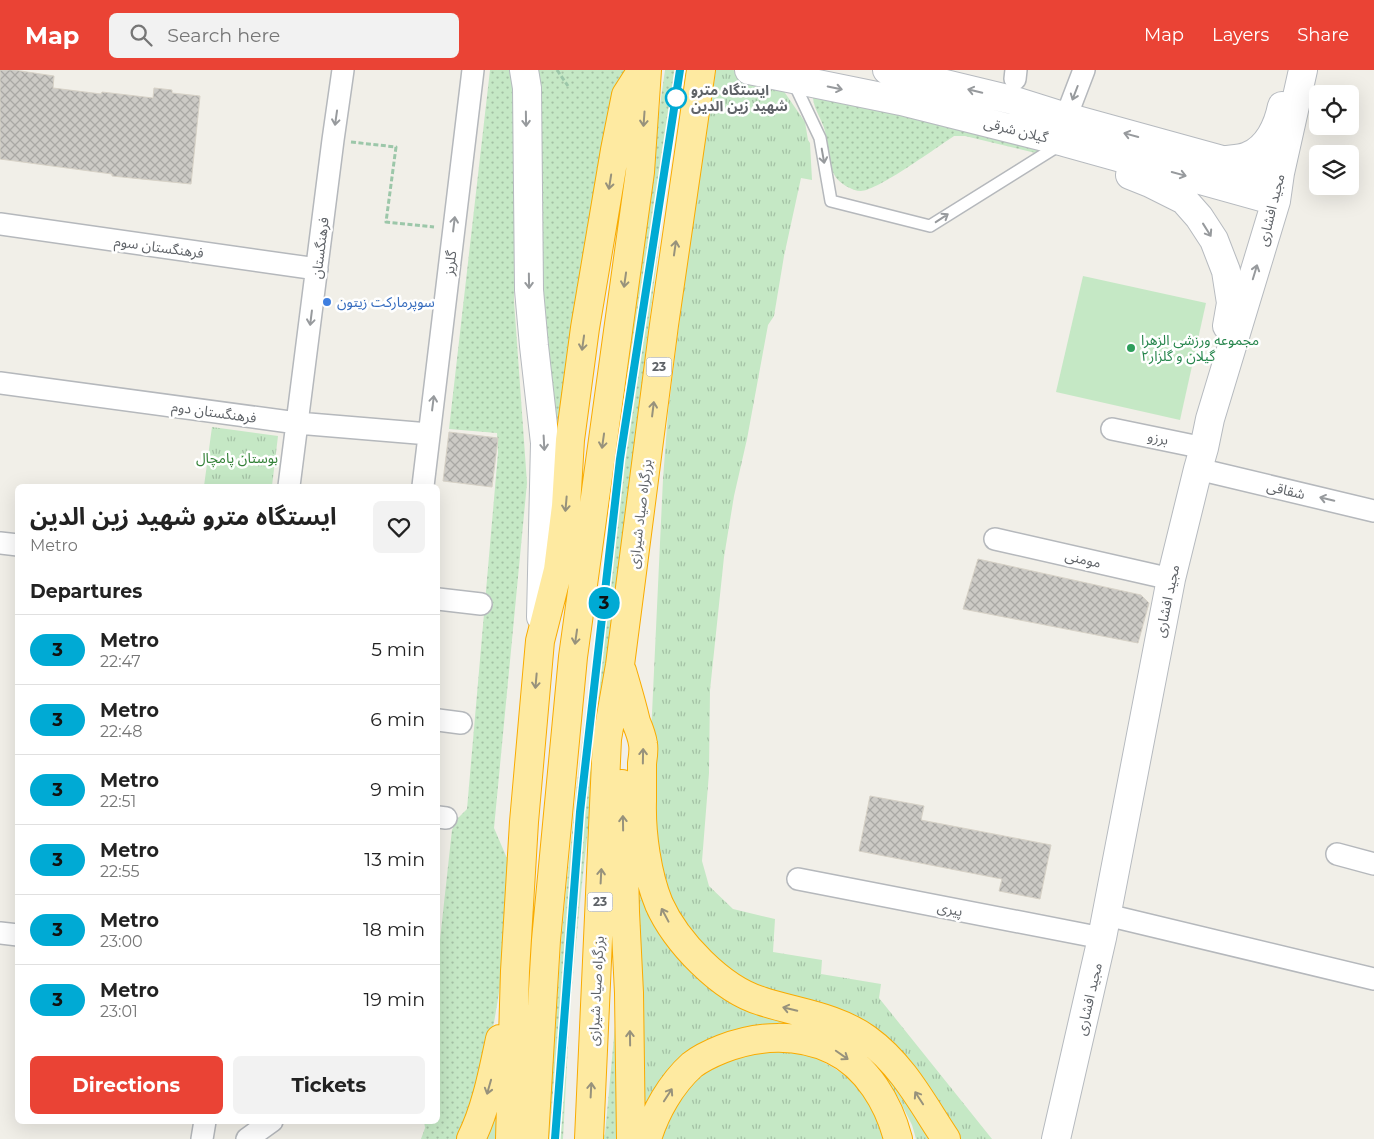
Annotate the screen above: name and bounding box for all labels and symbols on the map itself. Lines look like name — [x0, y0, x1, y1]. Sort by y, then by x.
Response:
place label: ایستگاه مترو شهید زین الدین — [691, 81, 788, 115]
one-way arrow — [827, 84, 843, 93]
one-way arrow — [1070, 85, 1079, 101]
one-way arrow — [967, 86, 983, 95]
marker: ایستگاه مترو شهید زین الدین — [665, 87, 687, 109]
one-way arrow — [331, 110, 341, 126]
one-way arrow — [521, 110, 531, 126]
one-way arrow — [639, 110, 648, 126]
street label: گیلان شرقی — [982, 113, 1050, 147]
one-way arrow — [1124, 130, 1140, 139]
one-way arrow — [819, 148, 829, 164]
one-way arrow — [1171, 170, 1187, 179]
street label: مجید افشاری — [1253, 172, 1289, 248]
one-way arrow — [604, 174, 614, 190]
one-way arrow — [935, 213, 949, 223]
street label: فرهنگستان — [307, 216, 333, 280]
one-way arrow — [450, 217, 460, 233]
one-way arrow — [1202, 223, 1213, 237]
street label: فرهنگستان سوم — [113, 232, 205, 264]
one-way arrow — [670, 240, 680, 256]
street label: گلریز — [439, 249, 460, 277]
one-way arrow — [1251, 265, 1260, 280]
one-way arrow — [524, 272, 534, 289]
one-way arrow — [620, 272, 630, 288]
place label: سوپرمارکت زیتون — [337, 293, 435, 312]
marker: سوپرمارکت زیتون — [321, 296, 333, 308]
one-way arrow — [306, 309, 316, 325]
place label: مجموعه ورزشی الزهرا گیلان و گلزار۲ — [1141, 331, 1259, 365]
one-way arrow — [578, 334, 588, 350]
marker: مجموعه ورزشی الزهرا گیلان و گلزار۲ — [1125, 342, 1137, 354]
road number: 23 — [646, 358, 672, 376]
one-way arrow — [428, 395, 438, 411]
street label: فرهنگستان دوم — [170, 397, 258, 429]
one-way arrow — [648, 401, 658, 417]
street label: برزو — [1146, 427, 1170, 449]
one-way arrow — [598, 433, 608, 449]
one-way arrow — [540, 434, 549, 450]
park label: بوستان پامچال — [196, 449, 278, 468]
street label: بزرگراه صیاد شیرازی — [624, 458, 656, 570]
street label: شقاقی — [1265, 477, 1307, 503]
one-way arrow — [1319, 494, 1335, 503]
one-way arrow — [561, 496, 570, 512]
street label: مومنی — [1063, 546, 1103, 572]
street label: مجید افشاری — [1151, 563, 1183, 639]
line badge: 3 — [588, 587, 620, 619]
one-way arrow — [571, 628, 581, 644]
one-way arrow — [531, 673, 541, 689]
one-way arrow — [638, 748, 647, 764]
one-way arrow — [618, 815, 628, 832]
one-way arrow — [596, 868, 606, 884]
road number: 23 — [588, 892, 612, 912]
street label: پیری — [936, 898, 964, 921]
one-way arrow — [660, 907, 670, 922]
street label: بزرگراه صیاد شیرازی — [584, 935, 608, 1047]
street label: مجید افشاری — [1072, 961, 1106, 1037]
one-way arrow — [783, 1004, 799, 1013]
one-way arrow — [625, 1030, 634, 1046]
one-way arrow — [834, 1050, 848, 1060]
one-way arrow — [483, 1079, 493, 1095]
one-way arrow — [586, 1083, 595, 1099]
one-way arrow — [663, 1089, 673, 1103]
one-way arrow — [914, 1091, 925, 1105]

